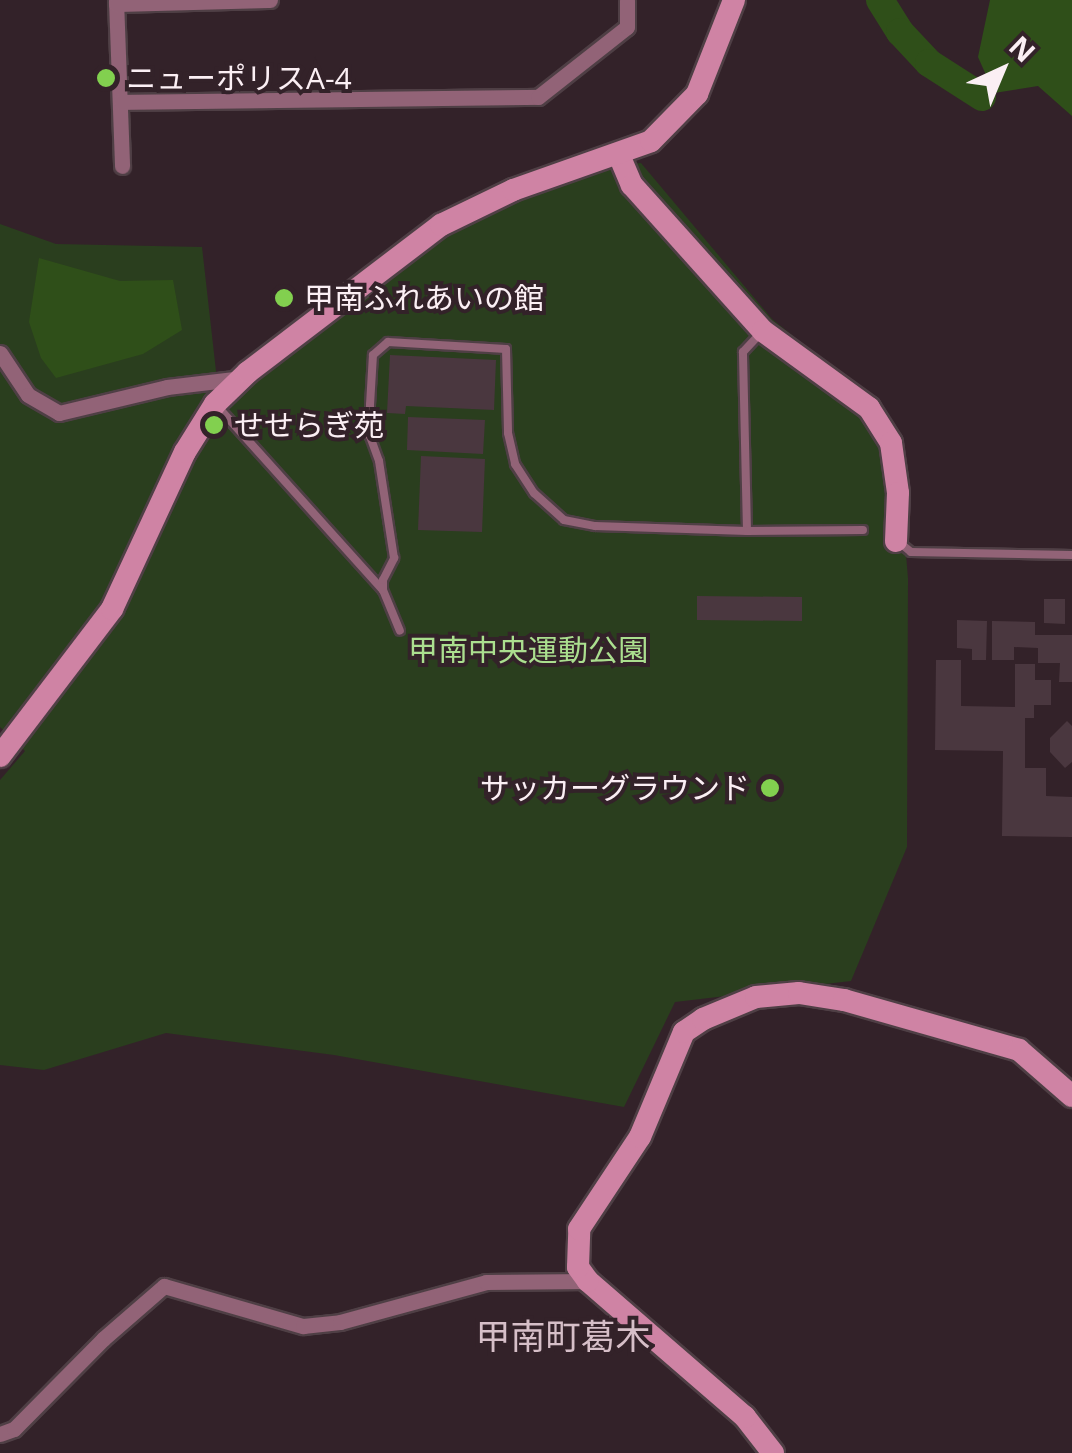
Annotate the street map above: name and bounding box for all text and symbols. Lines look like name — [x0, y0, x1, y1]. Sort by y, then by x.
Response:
north arrow — [952, 20, 1052, 120]
text: N — [1001, 27, 1044, 70]
place label: ニューポリスA-4 — [126, 60, 352, 96]
marker: ニューポリスA-4 — [95, 67, 117, 89]
place label: 甲南ふれあいの館 — [304, 280, 544, 316]
marker: 甲南ふれあいの館 — [273, 287, 295, 309]
place label: せせらぎ苑 — [234, 407, 384, 443]
marker: せせらぎ苑 — [203, 414, 225, 436]
park label: 甲南中央運動公園 — [408, 632, 648, 668]
place label: サッカーグラウンド — [480, 770, 750, 806]
marker: サッカーグラウンド — [759, 777, 781, 799]
district label: 甲南町葛木 — [476, 1315, 650, 1357]

